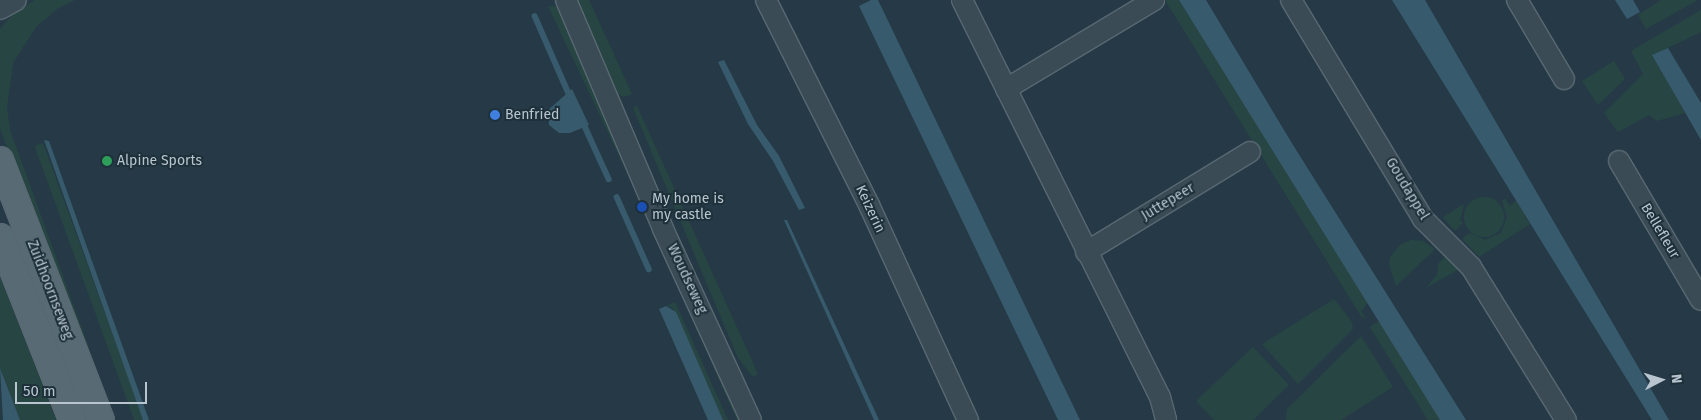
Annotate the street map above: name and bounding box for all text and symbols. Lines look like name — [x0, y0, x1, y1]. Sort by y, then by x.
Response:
place label: Benfried — [505, 107, 559, 123]
marker: Benfried — [489, 109, 501, 121]
place label: Alpine Sports — [117, 153, 202, 169]
marker: Alpine Sports — [101, 155, 113, 167]
street label: Goudappel — [1382, 155, 1432, 223]
street label: Juttepeer — [1138, 180, 1198, 224]
street label: Keizerin — [852, 182, 888, 236]
place label: My home is my castle — [652, 191, 724, 223]
street label: Bellefleur — [1637, 200, 1683, 262]
marker: My home is my castle — [636, 201, 648, 213]
street label: Zuidhoornseweg — [23, 238, 77, 342]
street label: Woudseweg — [663, 241, 711, 317]
north arrow — [1636, 355, 1686, 405]
scale bar — [18, 372, 150, 404]
text: N — [1668, 373, 1685, 384]
text: 50 m — [23, 382, 56, 400]

